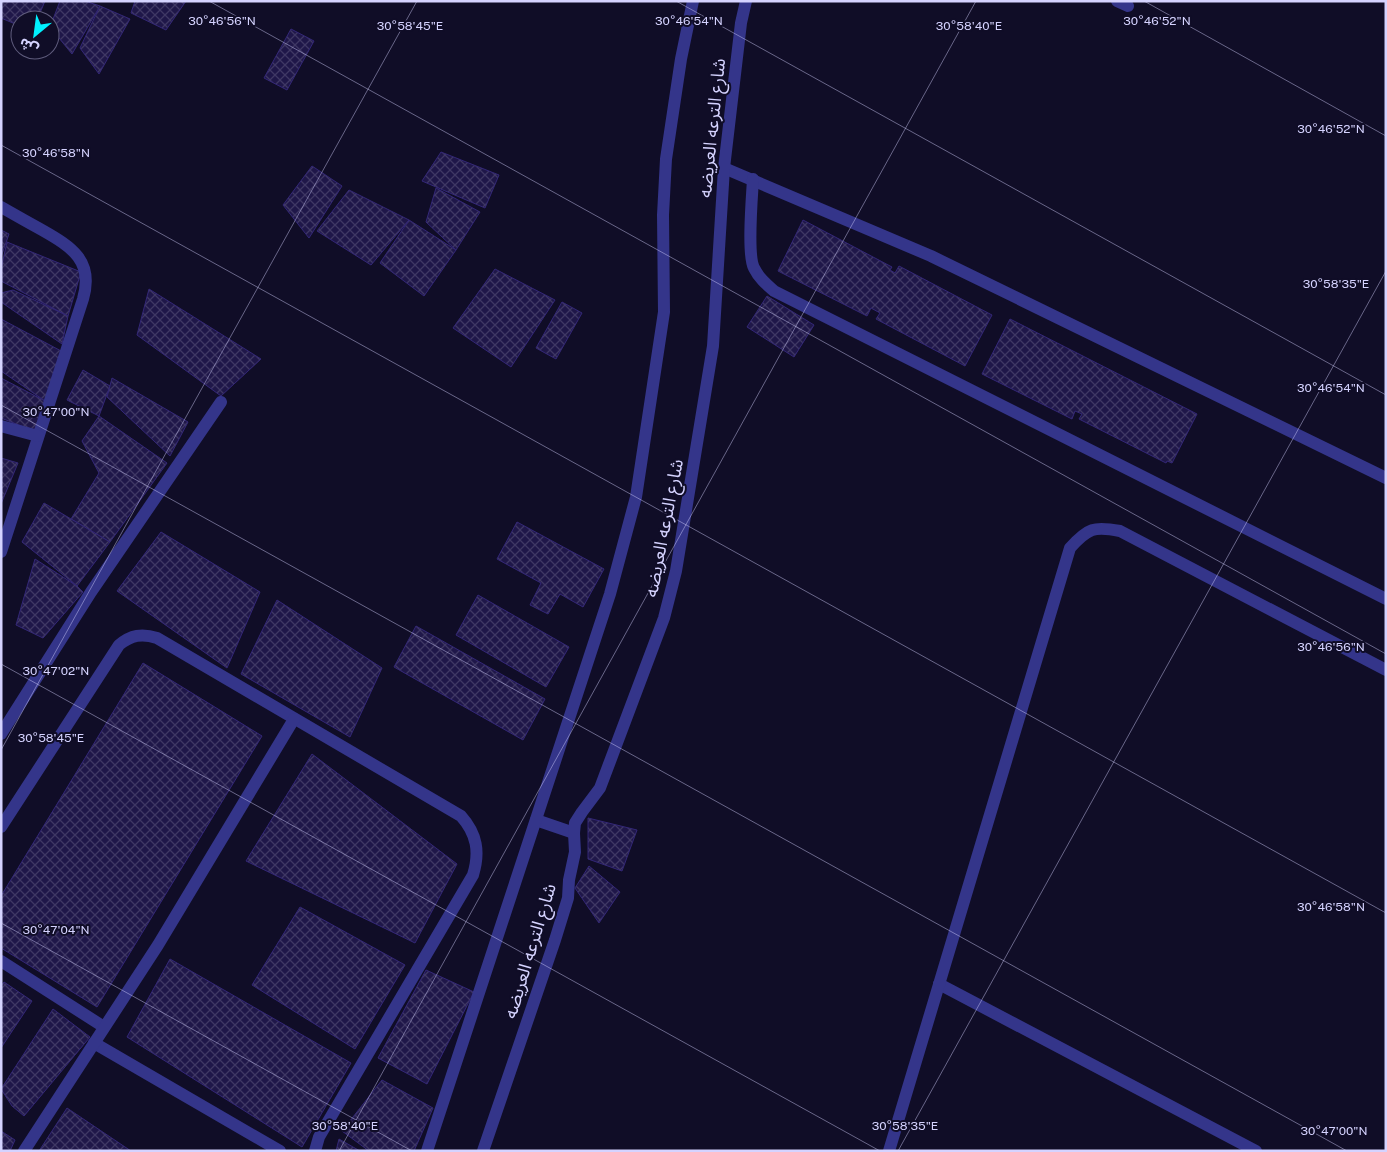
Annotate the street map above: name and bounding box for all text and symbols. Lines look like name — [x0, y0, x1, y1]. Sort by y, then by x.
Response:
north arrow — [10, 10, 60, 60]
text: 30°46'56"N — [188, 14, 256, 28]
text: 30°46'54"N — [655, 14, 723, 28]
text: 30°46'52"N — [1123, 14, 1191, 28]
text: 30°58'45"E — [377, 19, 443, 33]
text: 30°58'40"E — [936, 19, 1002, 33]
text: ش — [16, 35, 41, 58]
street label: شارع الترعه العريضه — [694, 57, 733, 199]
text: 30°46'52"N — [1297, 122, 1365, 136]
text: 30°46'58"N — [22, 146, 90, 160]
text: 30°58'35"E — [1303, 277, 1369, 291]
text: 30°46'54"N — [1297, 381, 1365, 395]
text: 30°47'00"N — [23, 405, 89, 419]
street label: شارع الترعه العريضه — [640, 457, 691, 599]
text: 30°46'56"N — [1297, 640, 1365, 654]
text: 30°47'02"N — [23, 664, 89, 678]
text: 30°58'45"E — [18, 731, 84, 745]
street label: شارع الترعه العريضه — [499, 881, 564, 1022]
text: 30°46'58"N — [1297, 900, 1365, 914]
text: 30°47'04"N — [22, 923, 90, 937]
text: 30°58'40"E — [312, 1119, 378, 1133]
text: 30°58'35"E — [872, 1119, 938, 1133]
text: 30°47'00"N — [1301, 1124, 1367, 1138]

